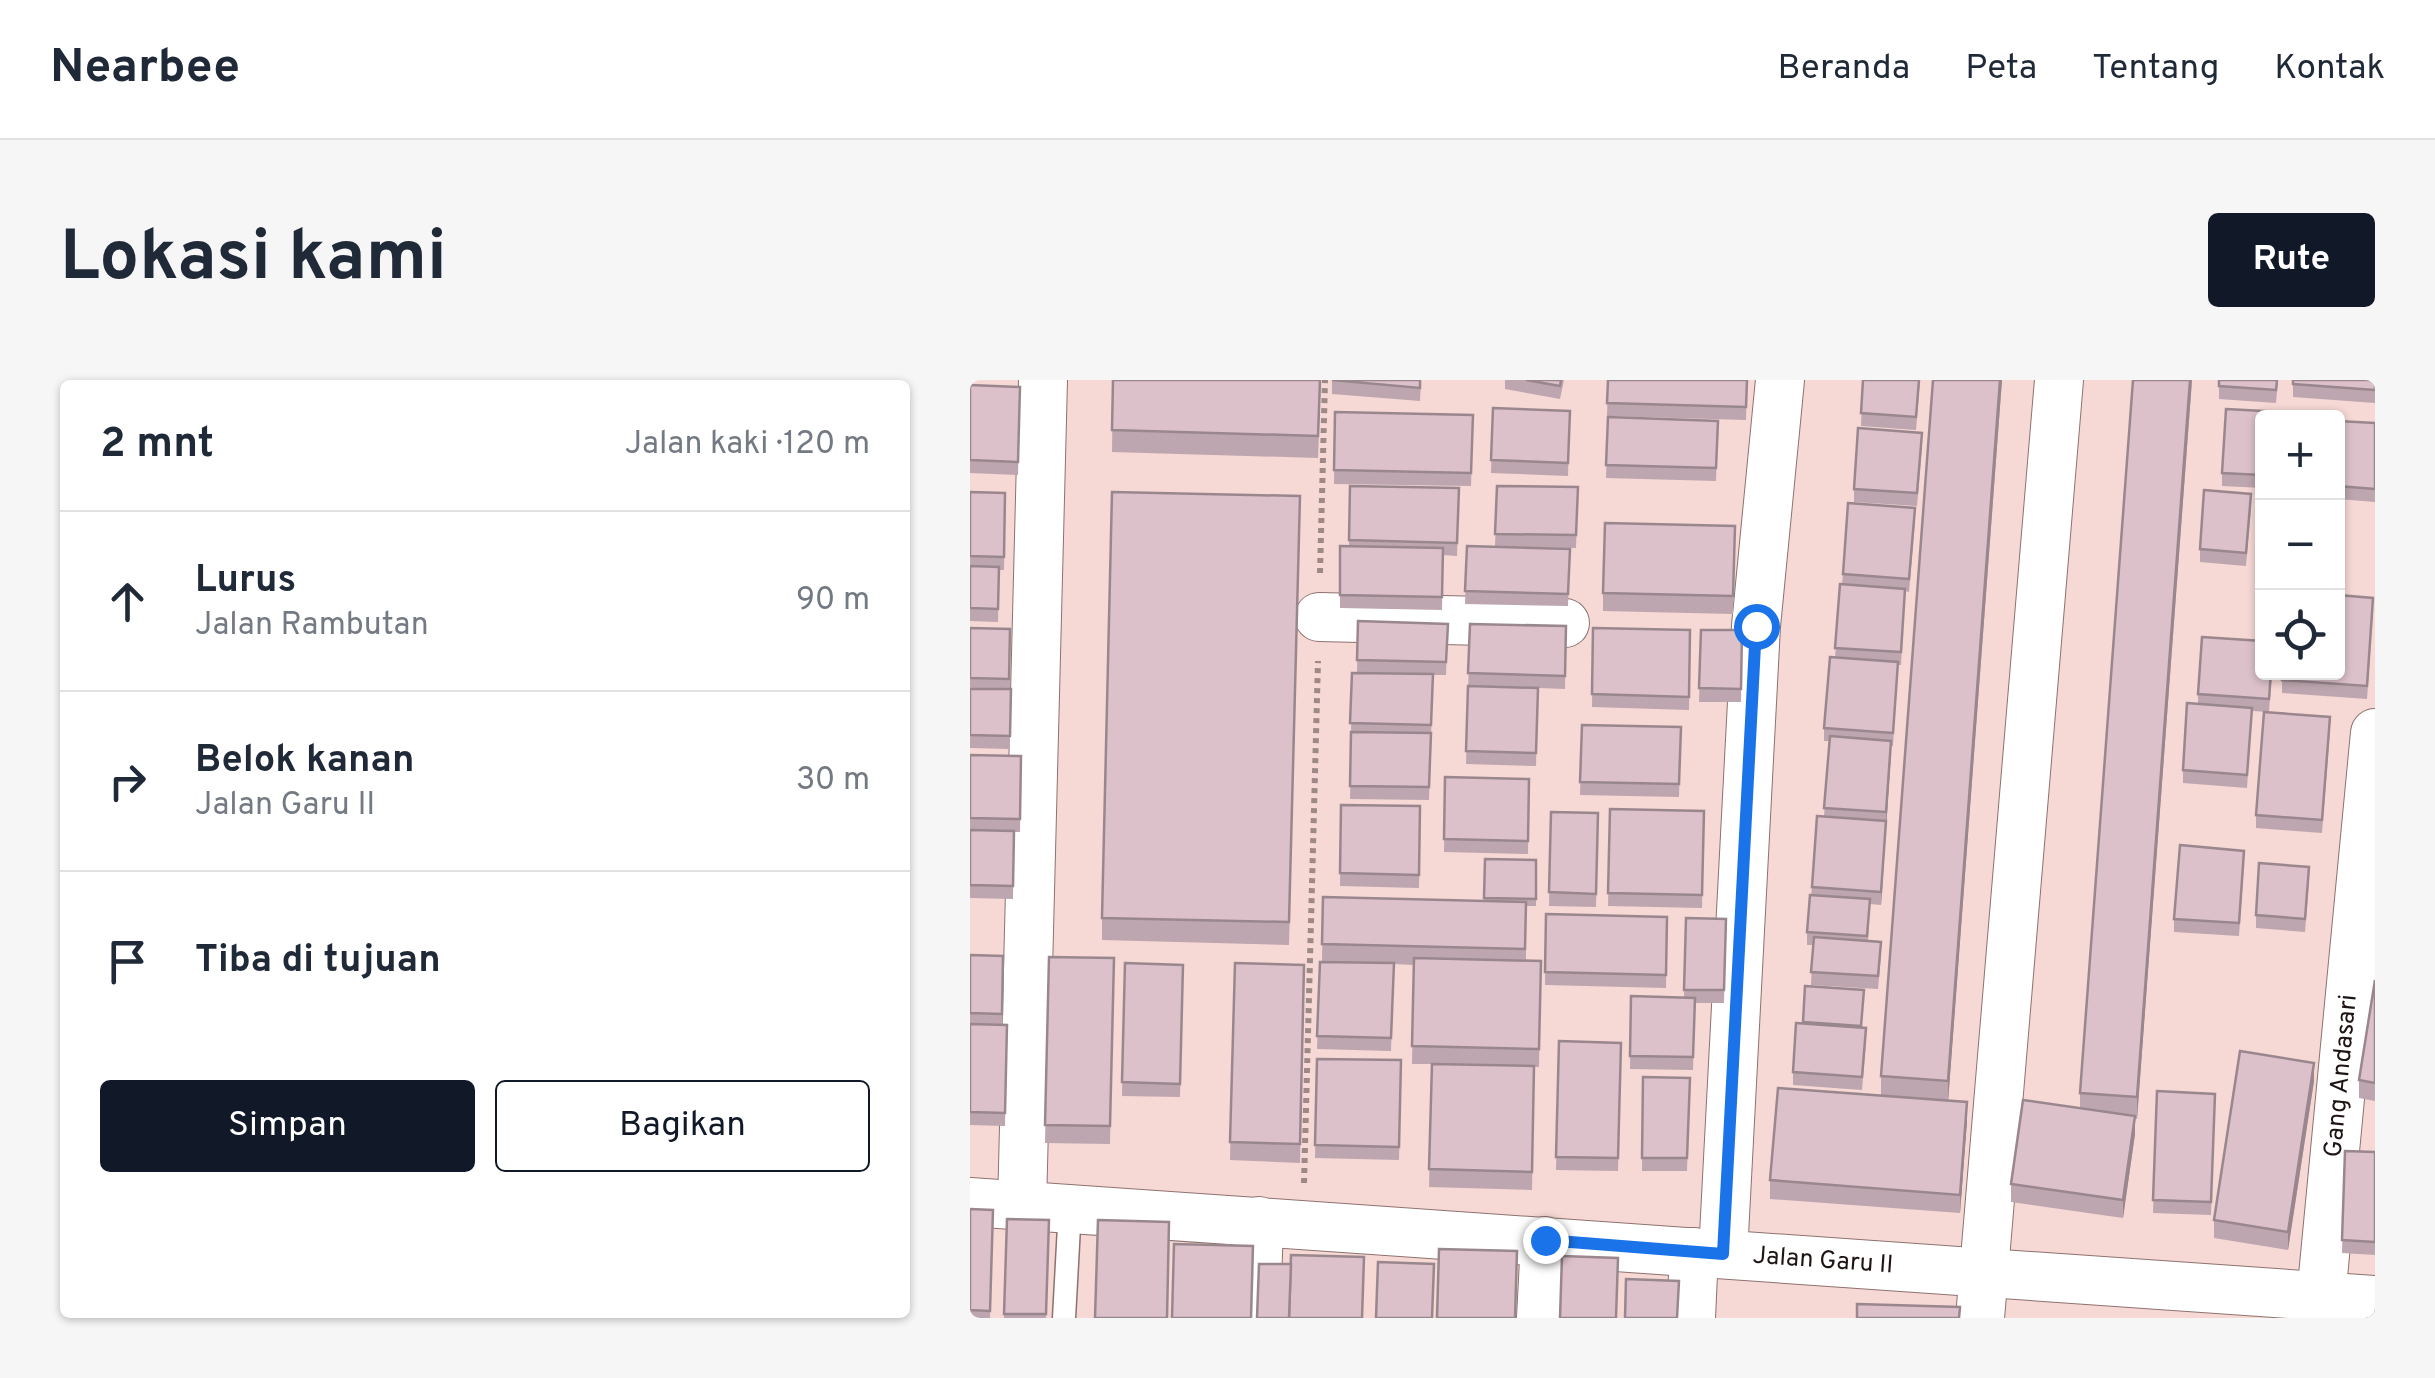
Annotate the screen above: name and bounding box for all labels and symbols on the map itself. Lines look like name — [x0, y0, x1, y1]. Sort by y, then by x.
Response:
route start — [1734, 604, 1780, 650]
street label: Gang Andasari — [2318, 993, 2366, 1159]
route end — [1523, 1218, 1569, 1264]
street label: Jalan Garu II — [1751, 1241, 1894, 1282]

